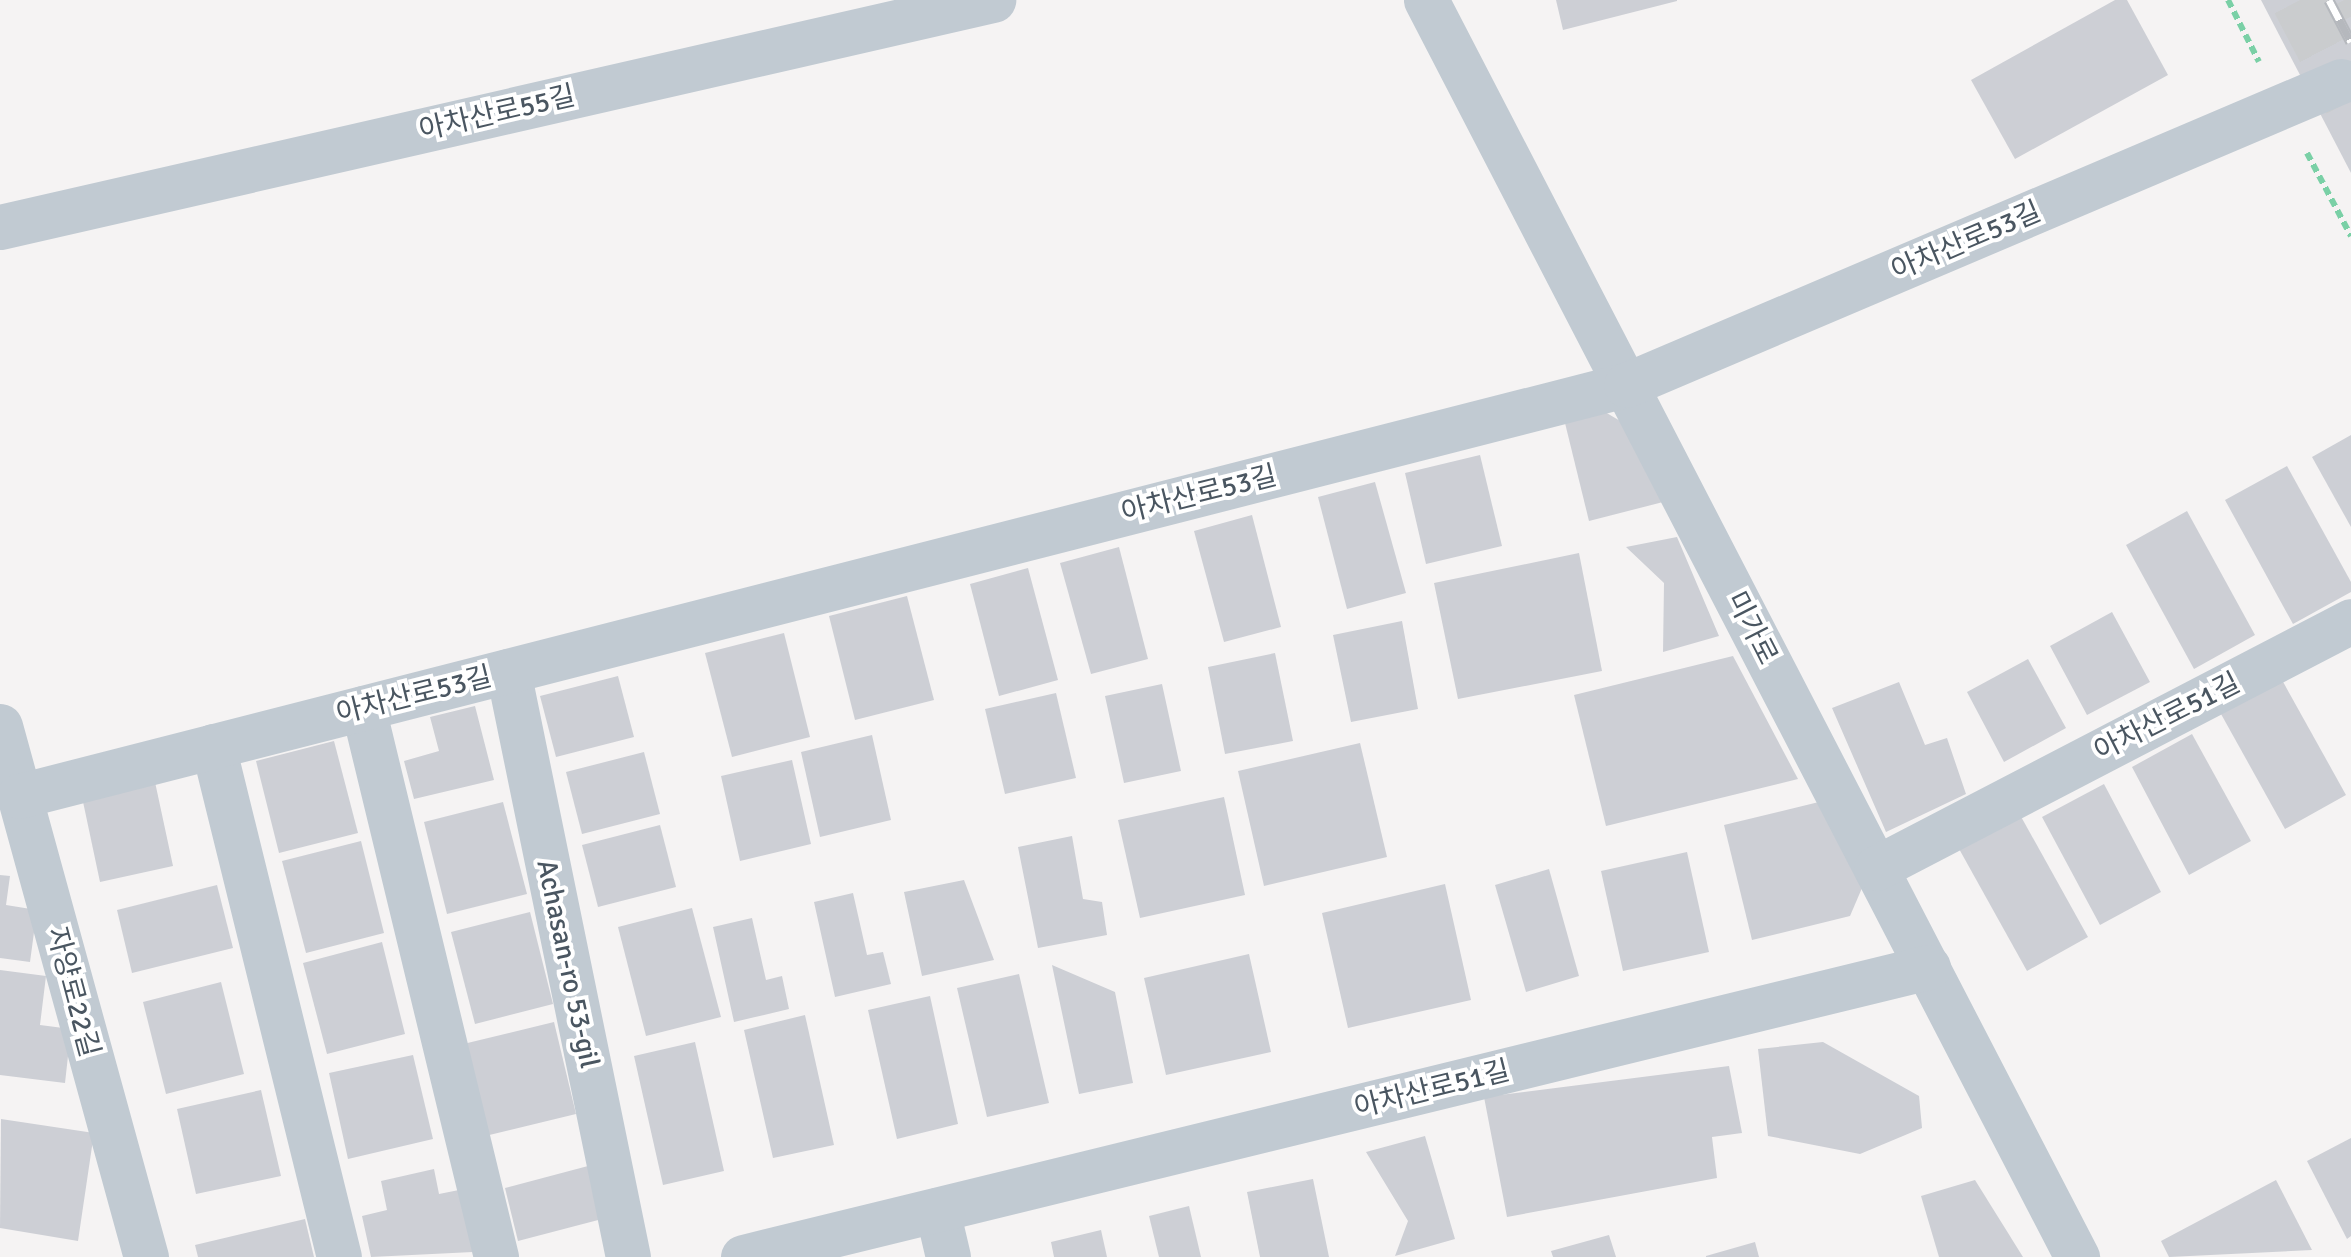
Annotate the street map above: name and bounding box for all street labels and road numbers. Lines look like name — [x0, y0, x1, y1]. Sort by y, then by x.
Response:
street label: 아차산로55길 — [416, 79, 578, 147]
street label: 아차산로53길 — [1886, 194, 2046, 288]
street label: 아차산로53길 — [1118, 458, 1280, 530]
street label: 미가로 — [1719, 586, 1785, 670]
street label: 아차산로53길 — [333, 659, 495, 731]
street label: 아차산로51길 — [2089, 666, 2245, 768]
street label: Achasan-ro 53-gil — [530, 857, 606, 1071]
street label: 자양로22길 — [40, 923, 106, 1061]
street label: 아차산로51길 — [1351, 1053, 1513, 1125]

